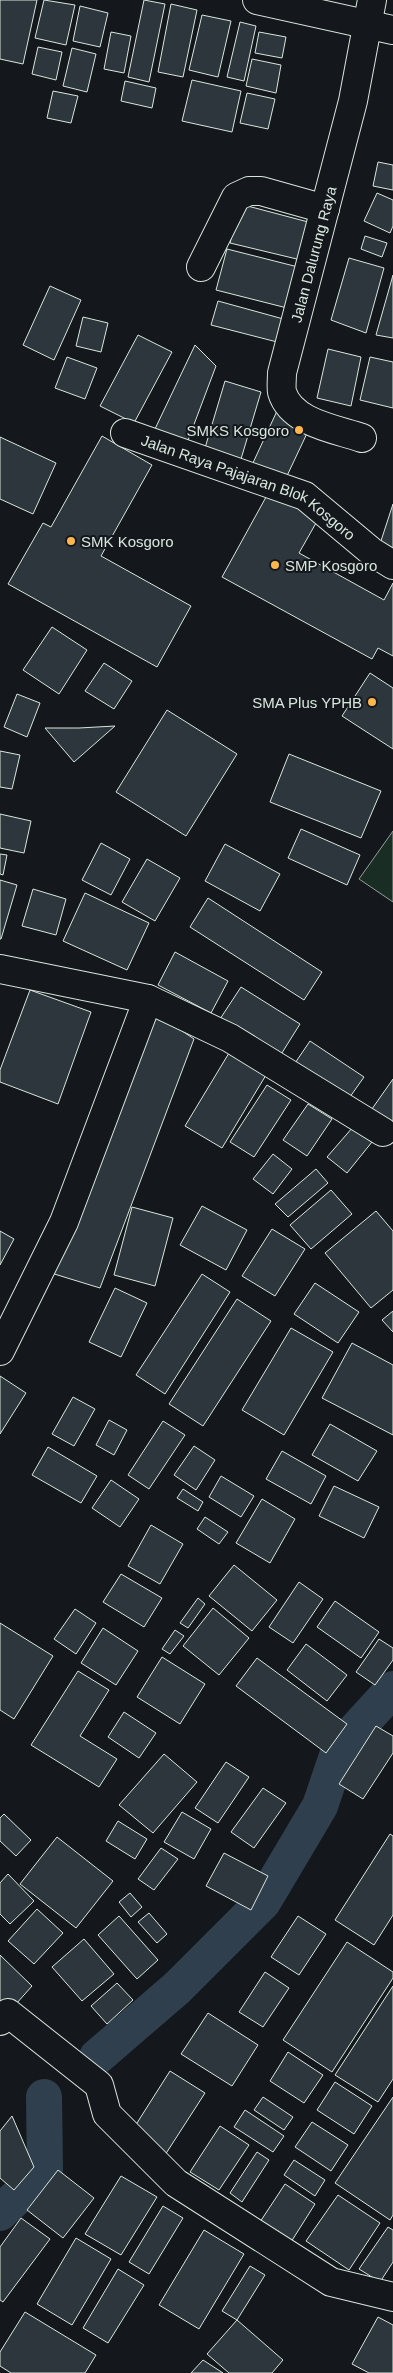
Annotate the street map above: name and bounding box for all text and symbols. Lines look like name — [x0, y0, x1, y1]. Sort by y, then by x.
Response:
street label: Jalan Dalurung Raya — [287, 184, 339, 324]
place label: SMKS Kosgoro — [186, 422, 289, 439]
marker: SMKS Kosgoro — [293, 424, 305, 436]
street label: Jalan Raya Pajajaran Blok Kosgoro — [139, 431, 359, 543]
place label: SMK Kosgoro — [81, 533, 174, 550]
marker: SMK Kosgoro — [65, 535, 77, 547]
place label: SMP Kosgoro — [285, 557, 377, 574]
marker: SMP Kosgoro — [269, 559, 281, 571]
place label: SMA Plus YPHB — [252, 694, 362, 711]
marker: SMA Plus YPHB — [366, 696, 378, 708]

